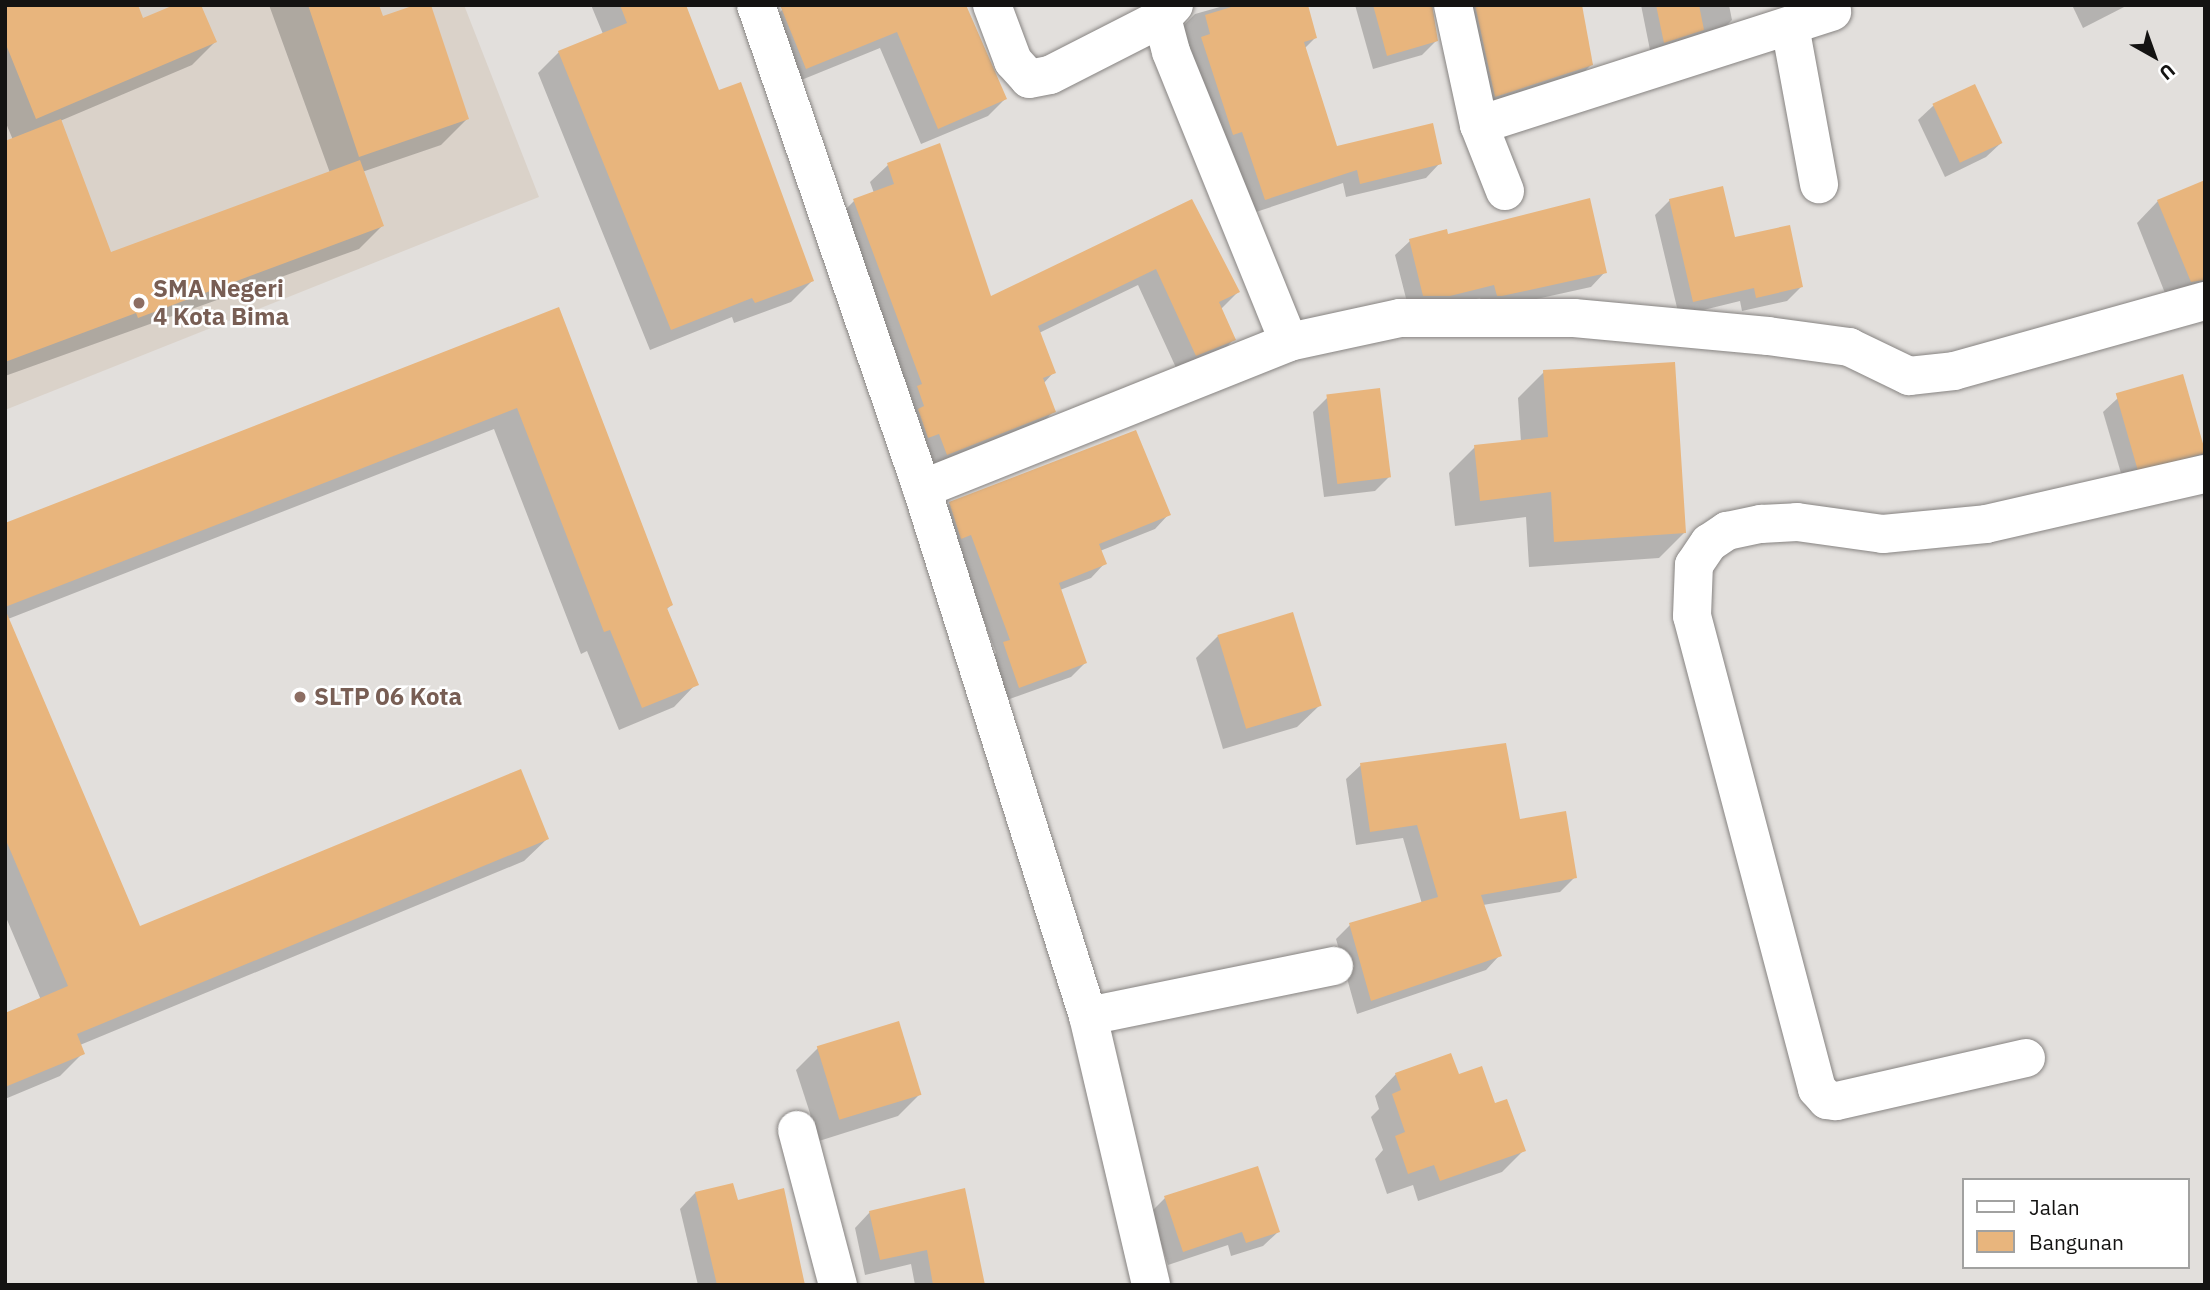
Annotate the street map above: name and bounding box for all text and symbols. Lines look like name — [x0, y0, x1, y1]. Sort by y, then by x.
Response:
north arrow — [2119, 21, 2189, 91]
text: U — [2155, 59, 2180, 86]
place label: SMA Negeri 4 Kota Bima — [153, 275, 289, 331]
marker: SMA Negeri 4 Kota Bima — [131, 295, 147, 311]
place label: SLTP 06 Kota — [314, 683, 462, 711]
marker: SLTP 06 Kota — [292, 689, 308, 705]
legend — [1962, 1178, 2189, 1269]
text: Jalan — [2029, 1193, 2080, 1221]
text: Bangunan — [2029, 1228, 2124, 1256]

